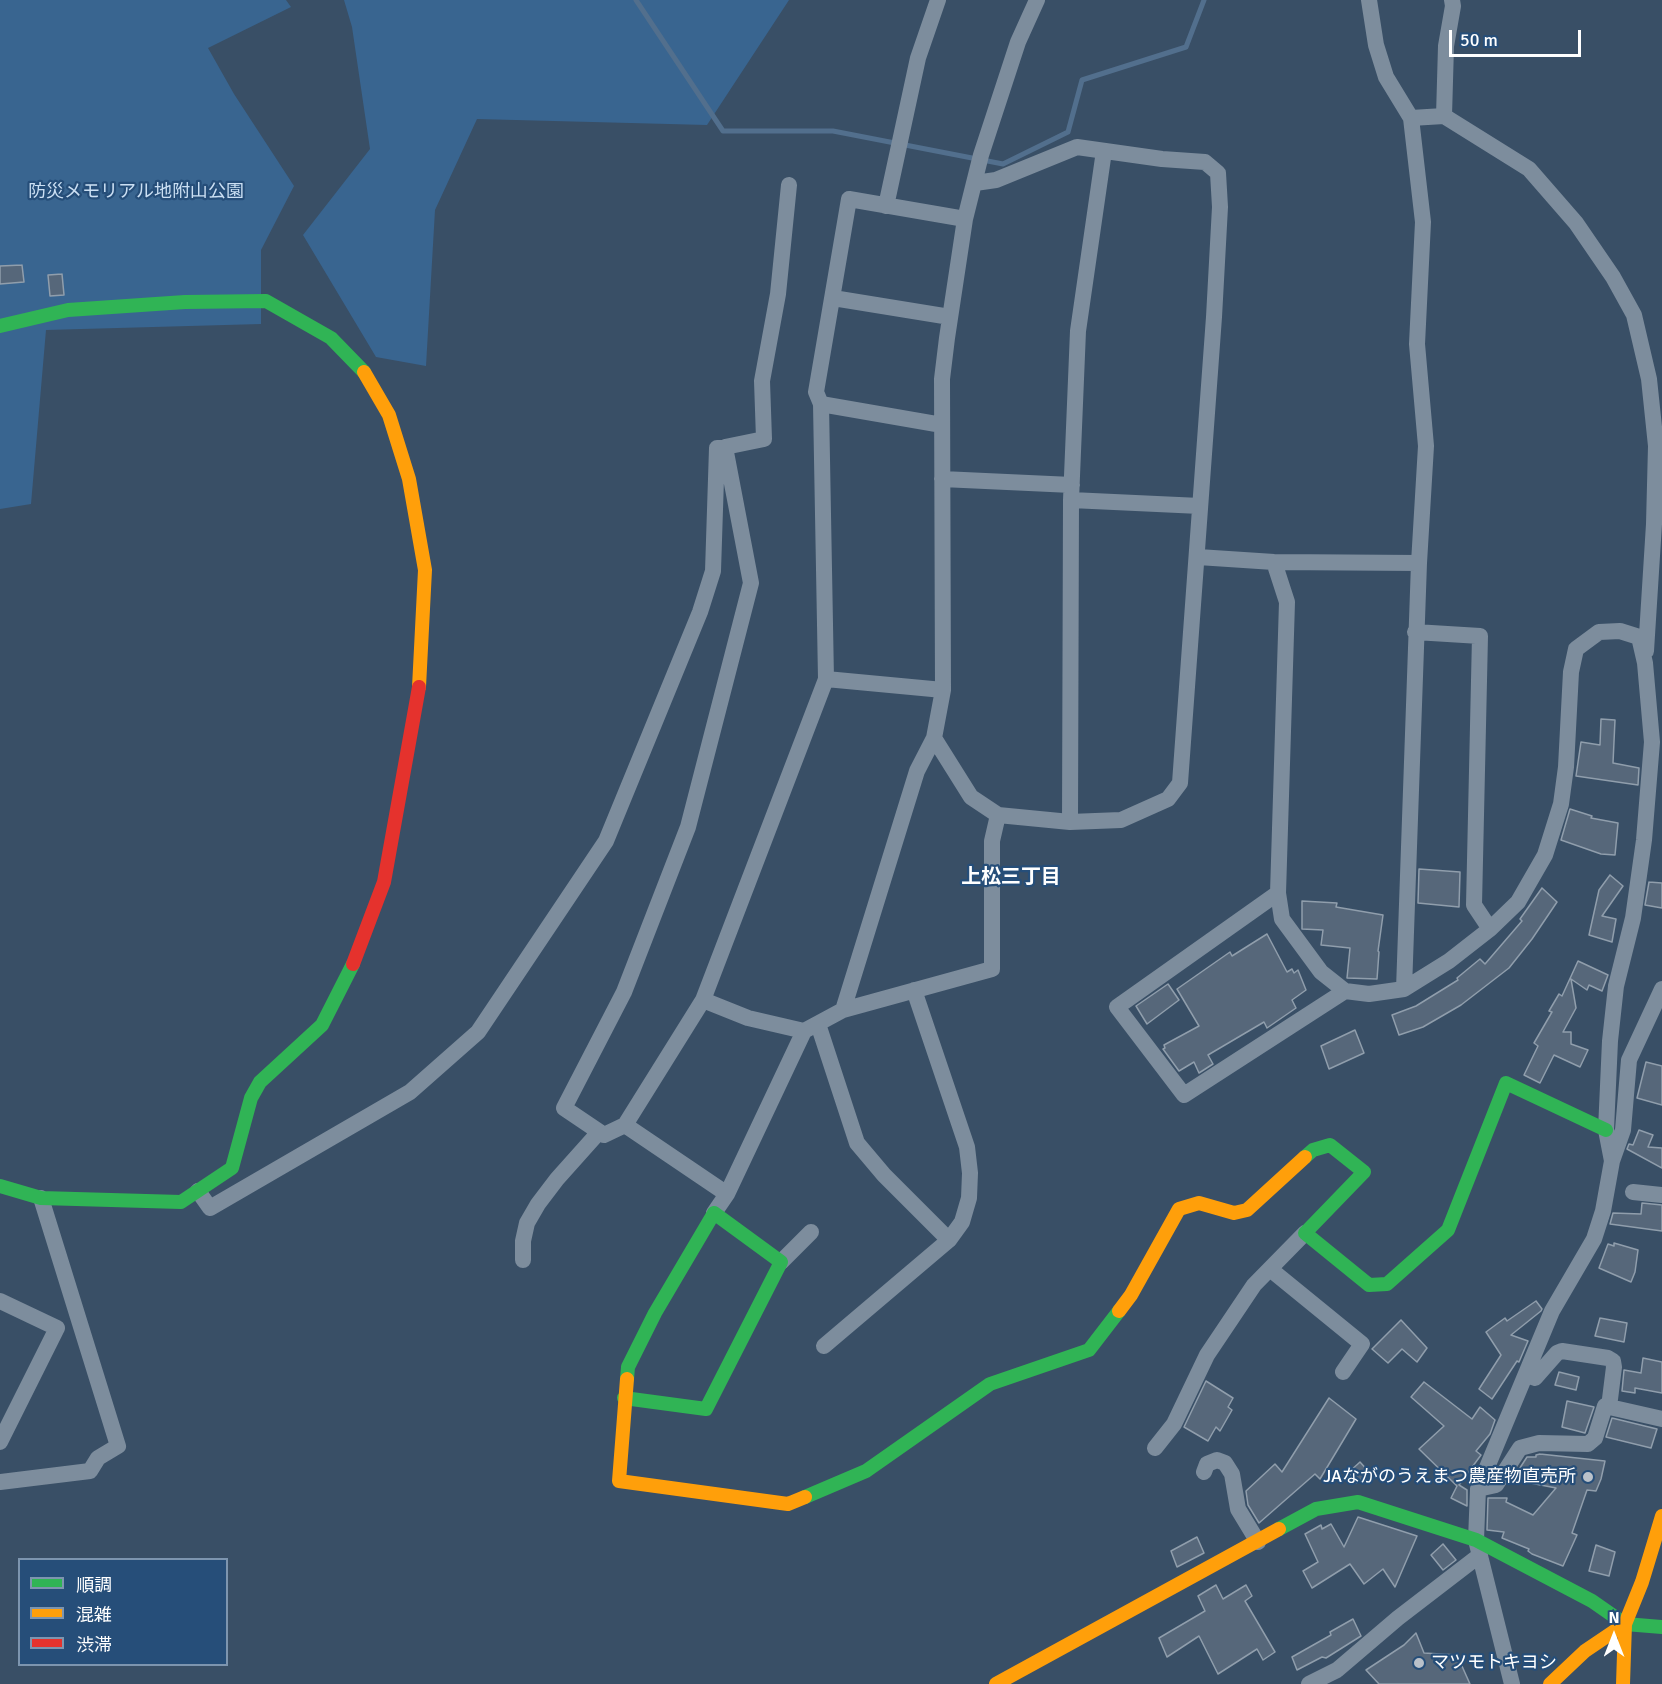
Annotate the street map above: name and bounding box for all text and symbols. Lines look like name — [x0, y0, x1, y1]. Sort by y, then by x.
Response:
scale bar — [1452, 18, 1584, 56]
text: 50 m — [1460, 29, 1498, 51]
park label: 防災メモリアル地附山公園 — [28, 181, 244, 203]
district label: 上松三丁目 — [961, 866, 1061, 890]
place label: JAながのうえまつ農産物直売所 — [1323, 1466, 1576, 1488]
marker: JAながのうえまつ農産物直売所 — [1581, 1470, 1595, 1484]
legend — [18, 1558, 228, 1666]
text: 順調 — [76, 1574, 112, 1596]
text: 混雑 — [76, 1604, 112, 1626]
north arrow — [1584, 1606, 1644, 1666]
text: N — [1608, 1608, 1620, 1628]
text: 渋滞 — [76, 1634, 112, 1656]
place label: マツモトキヨシ — [1431, 1652, 1557, 1674]
marker: マツモトキヨシ — [1412, 1656, 1426, 1670]

